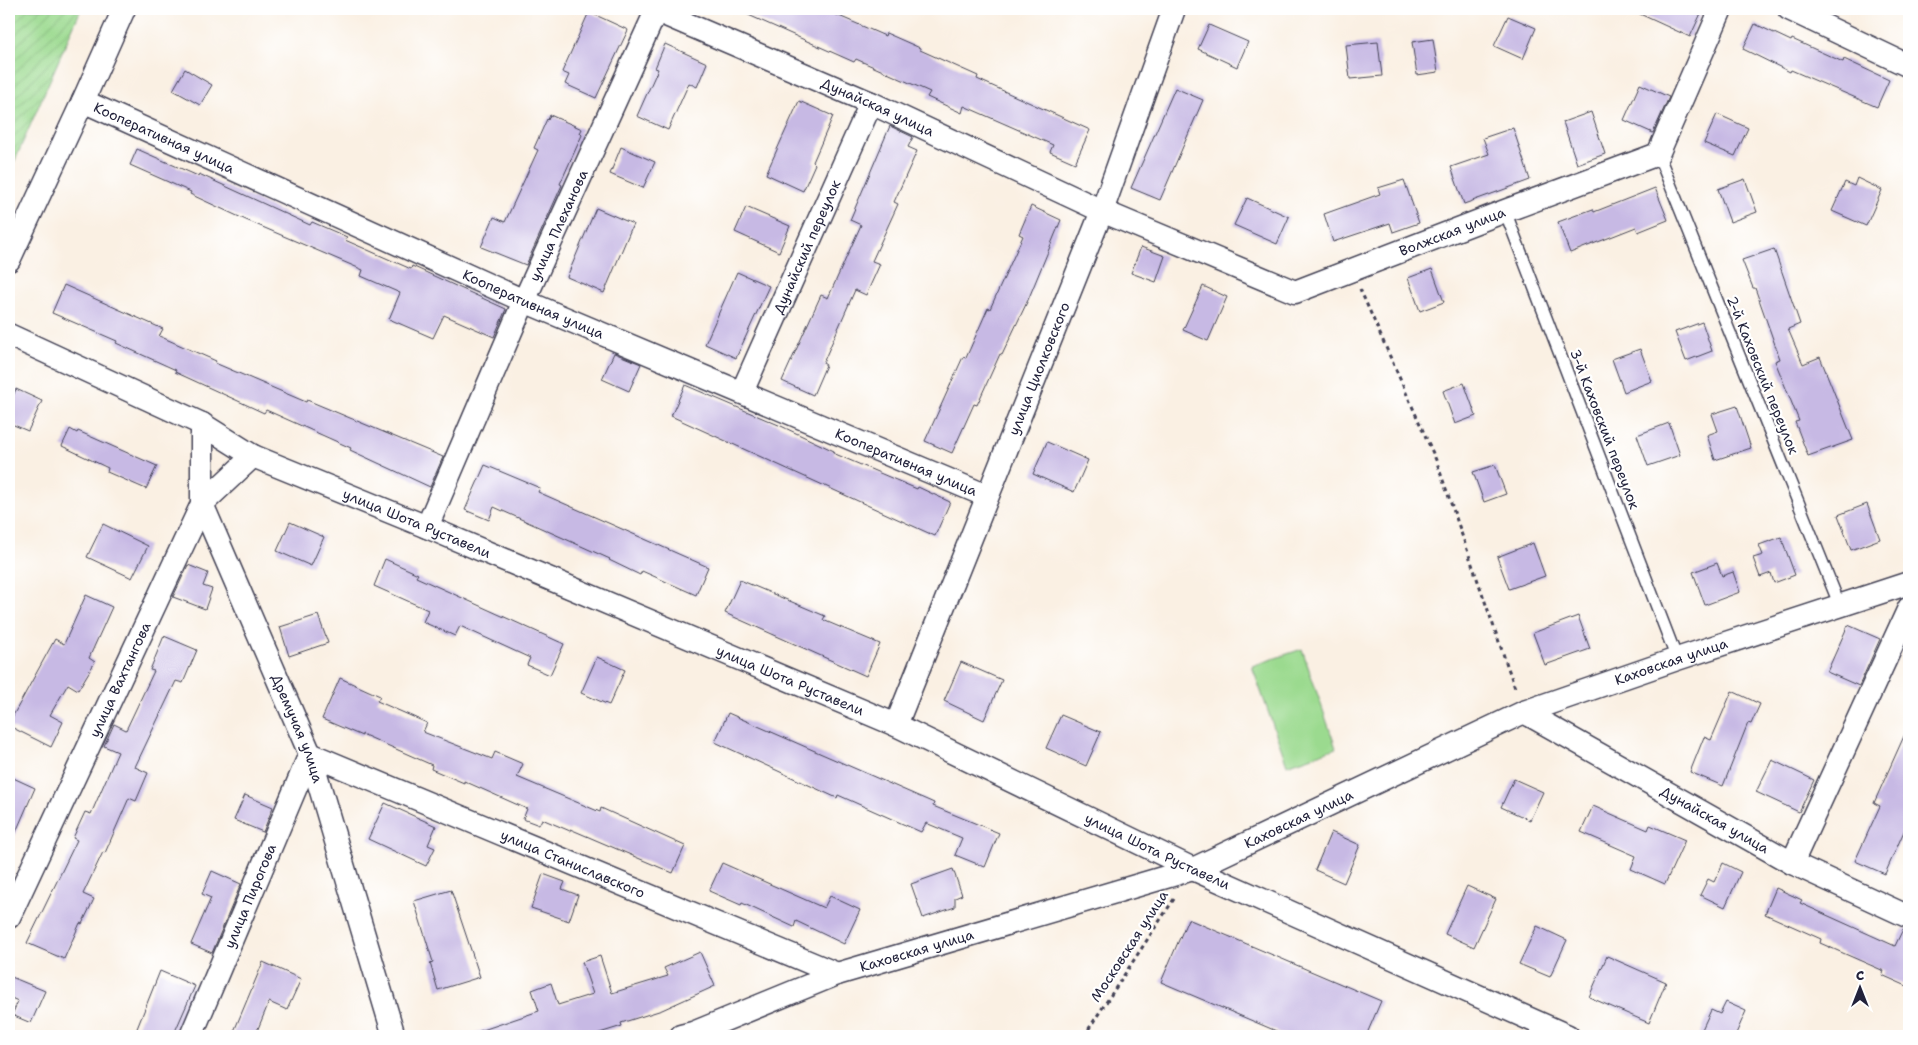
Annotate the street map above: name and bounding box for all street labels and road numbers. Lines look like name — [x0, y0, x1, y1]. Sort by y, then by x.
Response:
street label: Дунайская улица — [818, 74, 937, 140]
street label: Кооперативная улица — [91, 98, 237, 178]
street label: улица Плеханова — [525, 166, 592, 284]
street label: Дунайский переулок — [769, 177, 845, 317]
street label: Волжская улица — [1396, 203, 1508, 260]
street label: Кооперативная улица — [460, 265, 607, 343]
street label: 2-й Каховский переулок — [1723, 293, 1803, 457]
street label: улица Циолковского — [1004, 299, 1074, 438]
street label: 3-й Каховский переулок — [1566, 346, 1644, 512]
street label: Кооперативная улица — [833, 424, 980, 500]
street label: улица Шота Руставели — [340, 485, 494, 562]
street label: улица Вахтангова — [85, 619, 155, 740]
street label: Каховская улица — [1612, 634, 1730, 689]
street label: улица Шота Руставели — [714, 641, 867, 720]
street label: Дремучая улица — [267, 671, 327, 785]
street label: Дунайская улица — [1657, 782, 1773, 857]
street label: Каховская улица — [1241, 785, 1356, 852]
street label: улица Шота Руставели — [1082, 809, 1233, 893]
street label: улица Станиславского — [498, 826, 648, 902]
street label: улица Пирогова — [220, 841, 280, 951]
street label: Московская улица — [1086, 887, 1172, 1005]
street label: Каховская улица — [857, 925, 976, 976]

